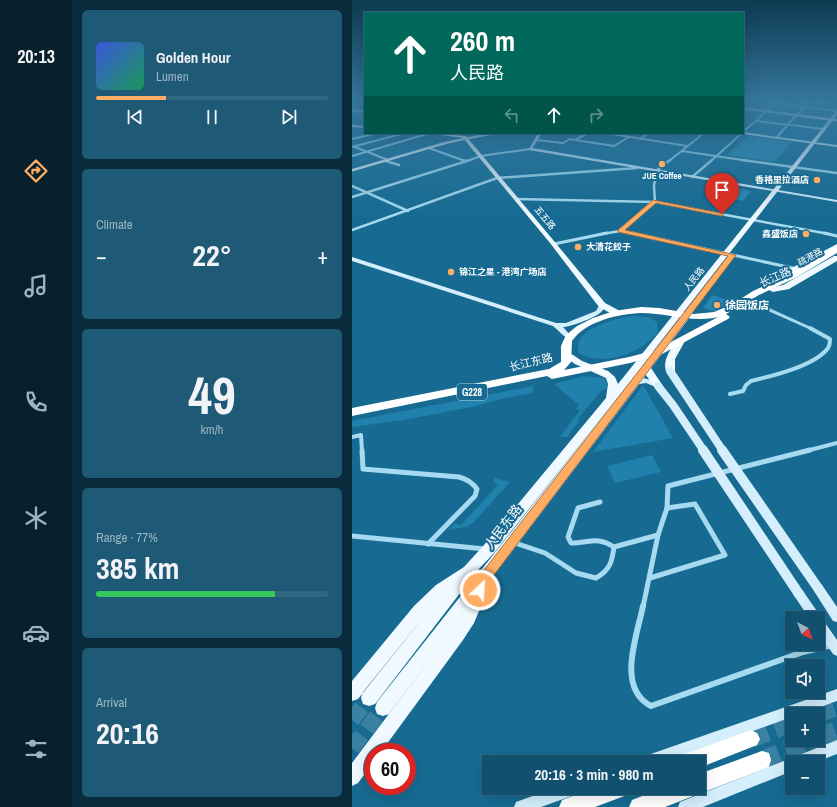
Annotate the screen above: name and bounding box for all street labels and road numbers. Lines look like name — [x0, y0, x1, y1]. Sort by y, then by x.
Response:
street label: 五五路 — [532, 204, 558, 232]
street label: 疏港路 — [795, 245, 825, 269]
street label: 长江路 — [757, 264, 793, 290]
street label: 人民路 — [681, 265, 707, 293]
street label: 长江东路 — [508, 350, 554, 374]
road number: G228 — [457, 384, 487, 400]
street label: 人民东路 — [481, 501, 525, 553]

